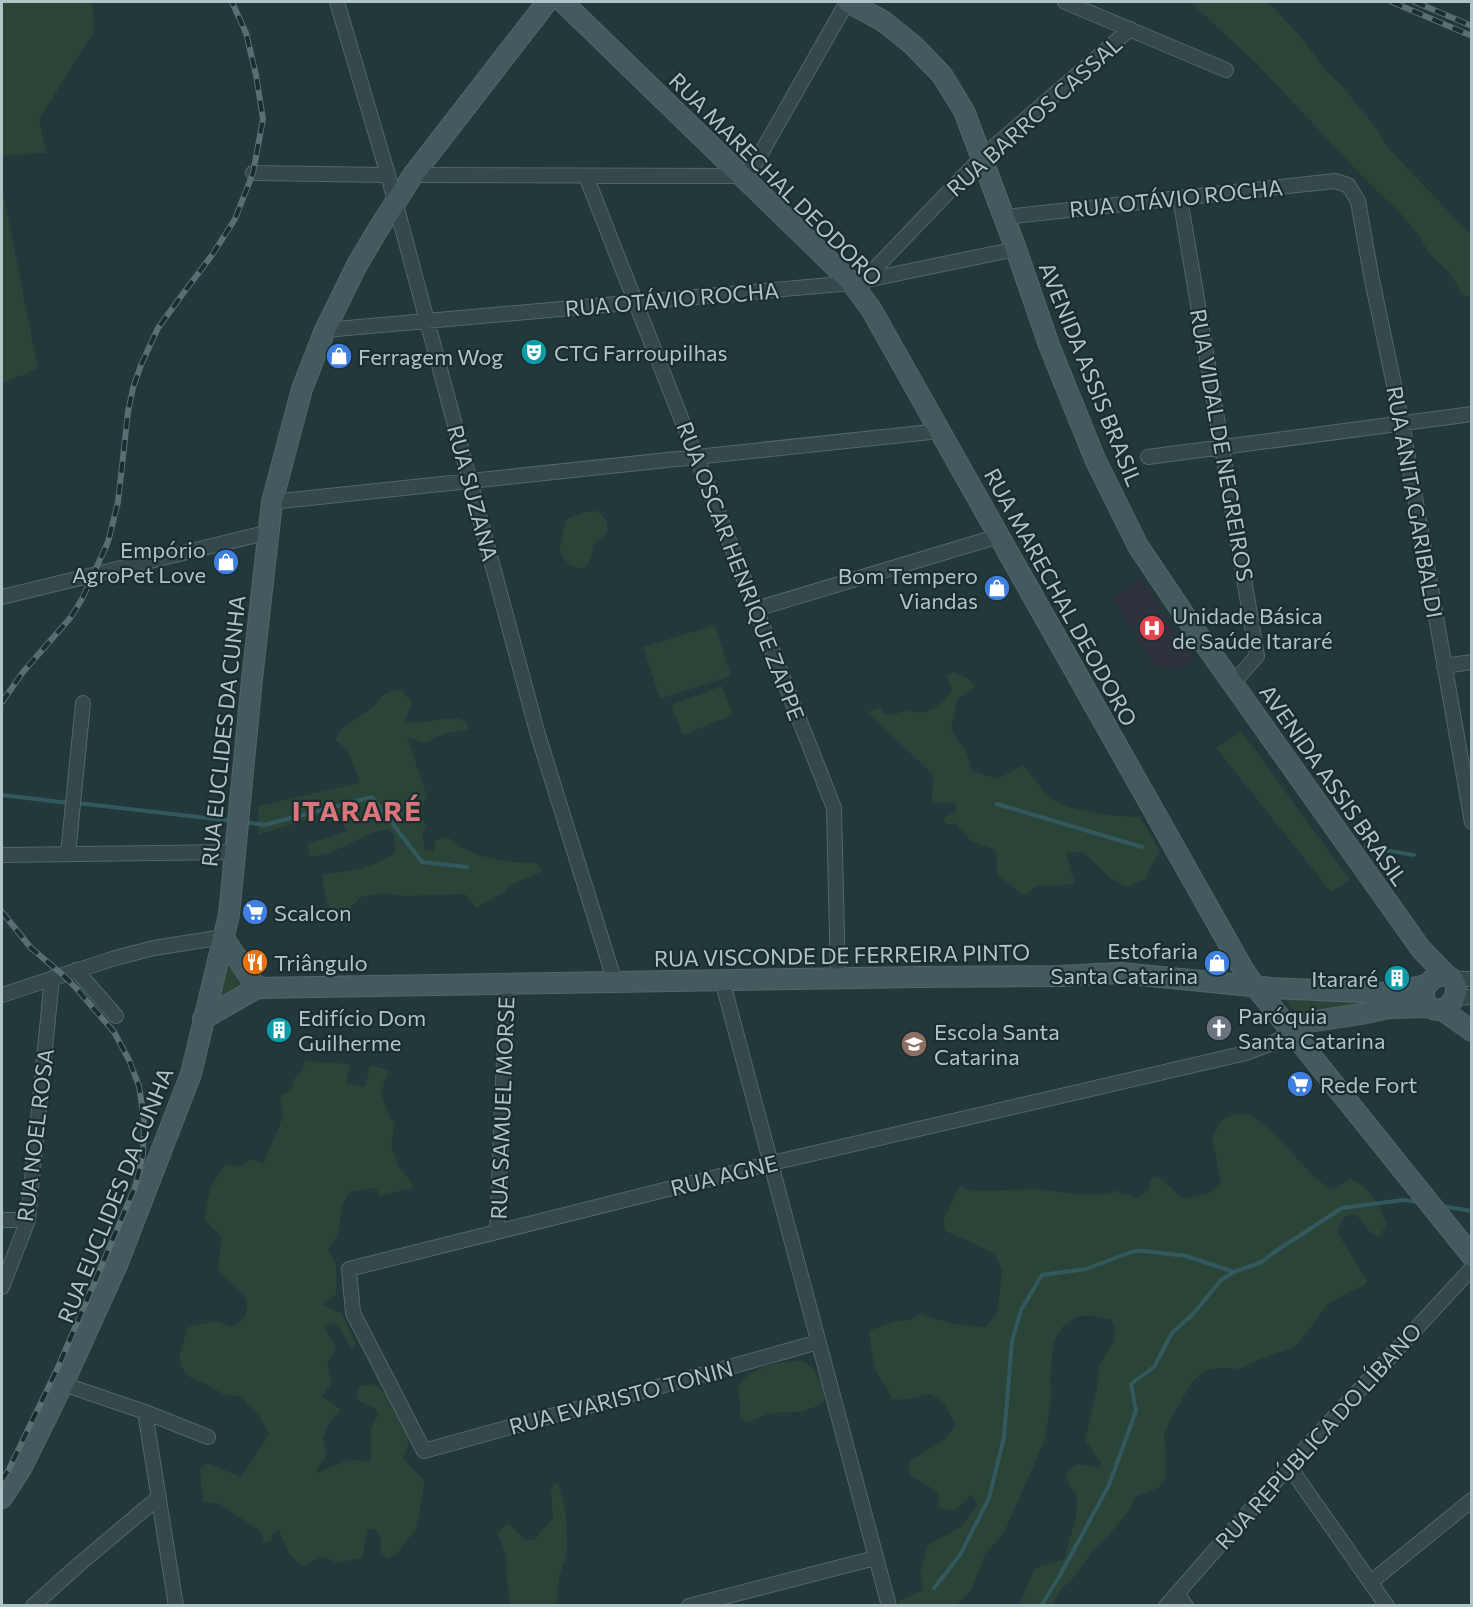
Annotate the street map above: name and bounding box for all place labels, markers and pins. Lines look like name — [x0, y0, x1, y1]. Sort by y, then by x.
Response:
theatre icon: CTG Farroupilhas — [519, 337, 549, 367]
place label: CTG Farroupilhas — [554, 339, 728, 366]
shop icon: Ferragem Wog — [324, 341, 354, 371]
place label: Ferragem Wog — [358, 343, 503, 370]
place label: Empório AgroPet Love — [72, 536, 206, 588]
shop icon: Empório AgroPet Love — [211, 547, 241, 577]
place label: Bom Tempero Viandas — [838, 562, 978, 614]
shop icon: Bom Tempero Viandas — [982, 573, 1012, 603]
place label: Unidade Básica de Saúde Itararé — [1172, 602, 1333, 654]
hospital icon: Unidade Básica de Saúde Itararé — [1137, 613, 1167, 643]
supermarket icon: Scalcon — [240, 897, 270, 927]
place label: Scalcon — [274, 899, 352, 926]
place label: Estofaria Santa Catarina — [1051, 937, 1198, 989]
restaurant icon: Triângulo — [240, 947, 270, 977]
shop icon: Estofaria Santa Catarina — [1202, 948, 1232, 978]
place label: Triângulo — [274, 949, 368, 976]
building icon: Itararé — [1382, 963, 1412, 993]
place label: Itararé — [1311, 965, 1378, 992]
place label: Paróquia Santa Catarina — [1238, 1002, 1385, 1054]
place label: Edifício Dom Guilherme — [298, 1004, 426, 1056]
church icon: Paróquia Santa Catarina — [1204, 1013, 1234, 1043]
building icon: Edifício Dom Guilherme — [264, 1015, 294, 1045]
place label: Escola Santa Catarina — [934, 1018, 1060, 1070]
school or university icon: Escola Santa Catarina — [899, 1029, 929, 1059]
supermarket icon: Rede Fort — [1285, 1069, 1315, 1099]
place label: Rede Fort — [1320, 1071, 1417, 1098]

